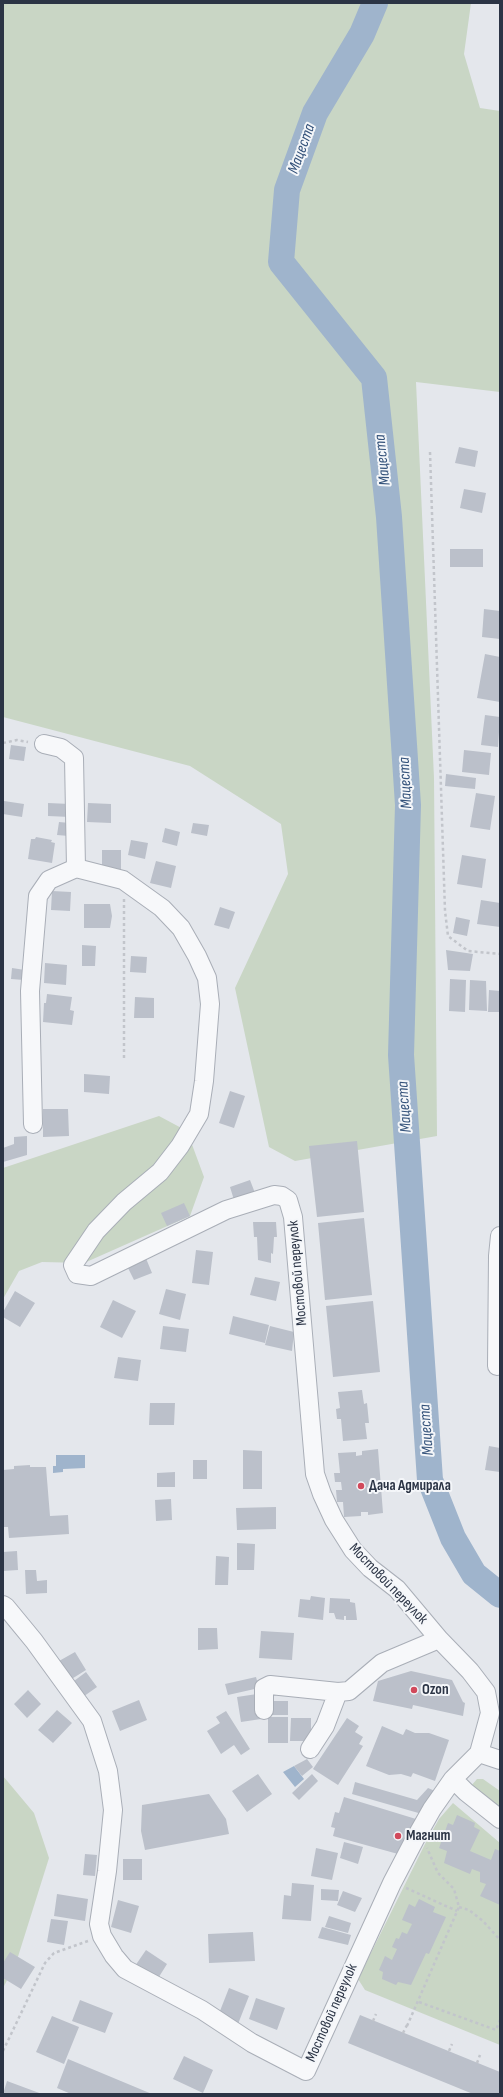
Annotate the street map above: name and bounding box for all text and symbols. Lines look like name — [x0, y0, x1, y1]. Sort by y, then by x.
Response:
water label: Мацеста — [284, 122, 320, 176]
water label: Мацеста — [371, 433, 395, 487]
water label: Мацеста — [395, 757, 417, 809]
water label: Мацеста — [394, 1081, 416, 1133]
street label: Мостовой переулок — [284, 1220, 312, 1326]
water label: Мацеста — [416, 1404, 438, 1456]
place label: Дача Адмирала — [369, 1477, 451, 1495]
marker: Дача Адмирала — [356, 1481, 366, 1491]
street label: Мостовой переулок — [345, 1540, 431, 1628]
place label: Ozon — [422, 1681, 449, 1699]
marker: Ozon — [409, 1685, 419, 1695]
place label: Магнит — [406, 1827, 451, 1845]
marker: Магнит — [393, 1831, 403, 1841]
street label: Мостовой переулок — [302, 1961, 362, 2065]

